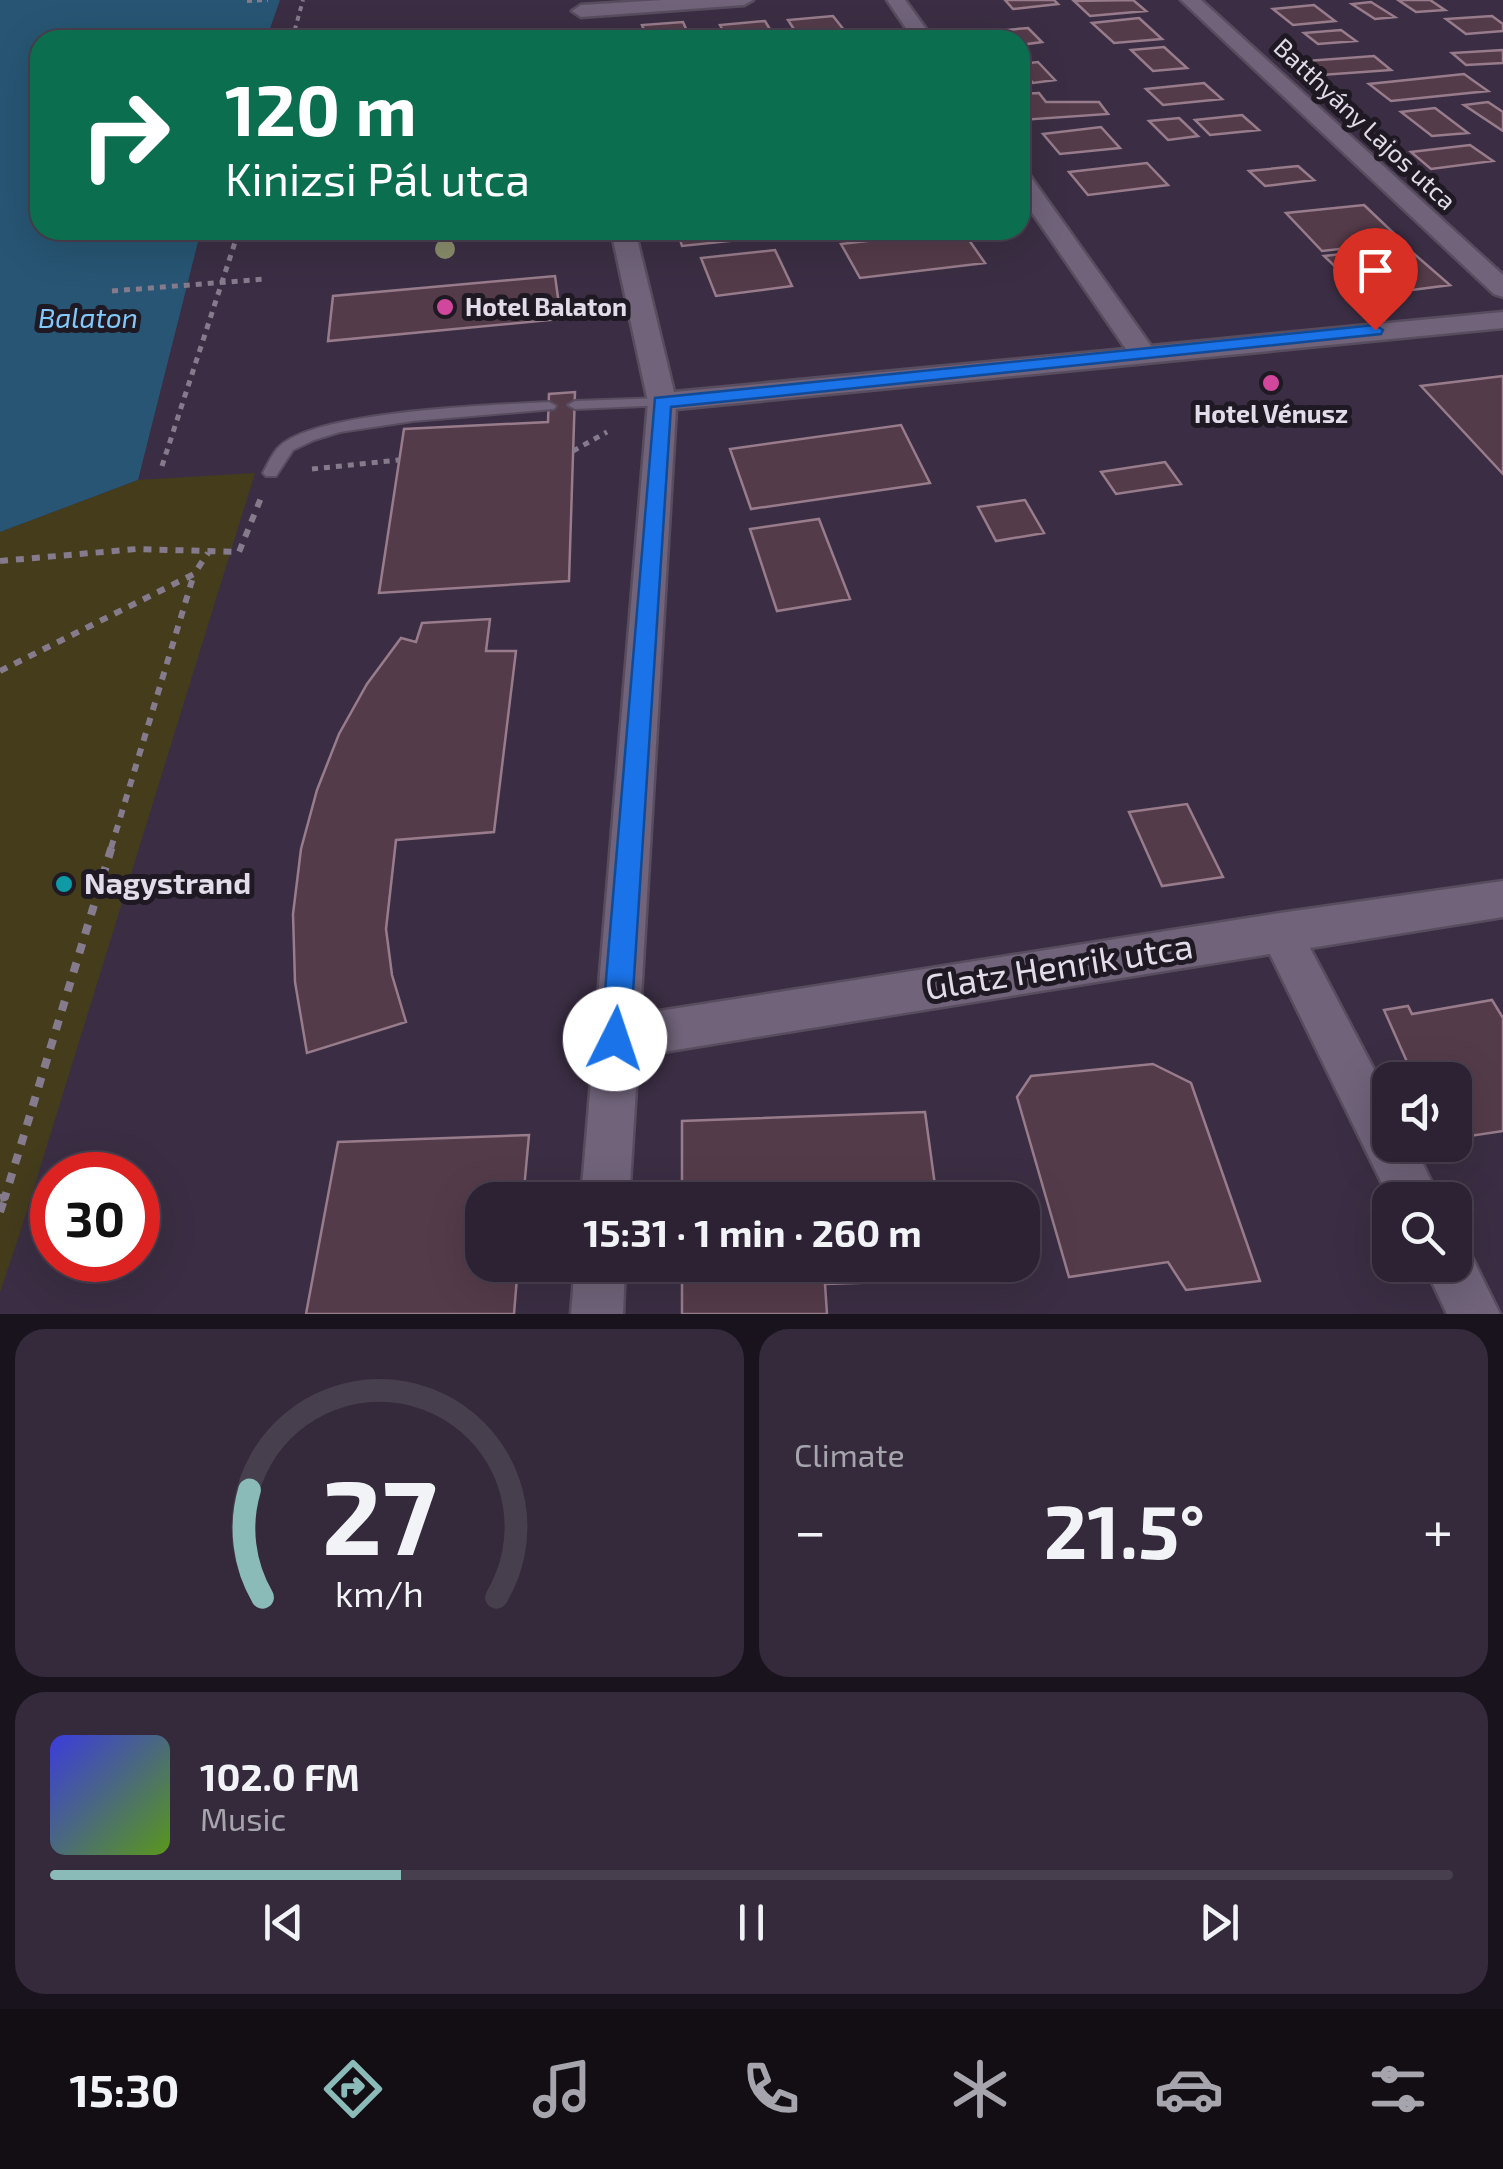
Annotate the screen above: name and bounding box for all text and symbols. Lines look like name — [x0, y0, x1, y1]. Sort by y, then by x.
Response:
street label: Batthyány Lajos utca — [1269, 31, 1463, 215]
text: 120 m — [225, 66, 417, 150]
icon: right — [60, 70, 190, 200]
text: Kinizsi Pál utca — [225, 151, 530, 205]
pin — [1333, 228, 1418, 331]
icon: arrive — [1348, 243, 1403, 298]
place label: Hotel Balaton — [465, 291, 627, 321]
marker: Hotel Balaton — [434, 296, 456, 318]
water label: Balaton — [38, 300, 138, 334]
marker: Hotel Vénusz — [1260, 372, 1282, 394]
place label: Hotel Vénusz — [1194, 398, 1348, 428]
place label: Nagystrand — [84, 864, 251, 901]
marker: Nagystrand — [53, 873, 75, 895]
street label: Glatz Henrik utca — [922, 923, 1196, 1007]
position arrow — [563, 987, 667, 1091]
map controls — [1372, 1062, 1472, 1282]
button: sound — [1372, 1062, 1472, 1162]
speed limit sign: 30 — [30, 1152, 160, 1282]
button: search — [1372, 1182, 1472, 1282]
text: 15:31 · 1 min · 260 m — [583, 1209, 922, 1255]
text: Climate — [794, 1435, 905, 1473]
text: 27 — [322, 1451, 437, 1576]
text: 21.5° — [1044, 1484, 1205, 1574]
text: − — [794, 1496, 826, 1562]
text: + — [1423, 1496, 1453, 1562]
text: km/h — [335, 1571, 424, 1614]
text: 102.0 FM — [200, 1753, 360, 1799]
text: Music — [200, 1799, 286, 1837]
icon: previous — [256, 1895, 311, 1950]
icon: pause — [724, 1895, 779, 1950]
icon: next — [1192, 1895, 1247, 1950]
icon: directions — [318, 2054, 388, 2124]
icon: music — [527, 2054, 597, 2124]
icon: phone — [736, 2054, 806, 2124]
icon: climate — [945, 2054, 1015, 2124]
icon: car — [1154, 2054, 1224, 2124]
icon: filters — [1363, 2054, 1433, 2124]
text: 15:30 — [70, 2062, 179, 2116]

